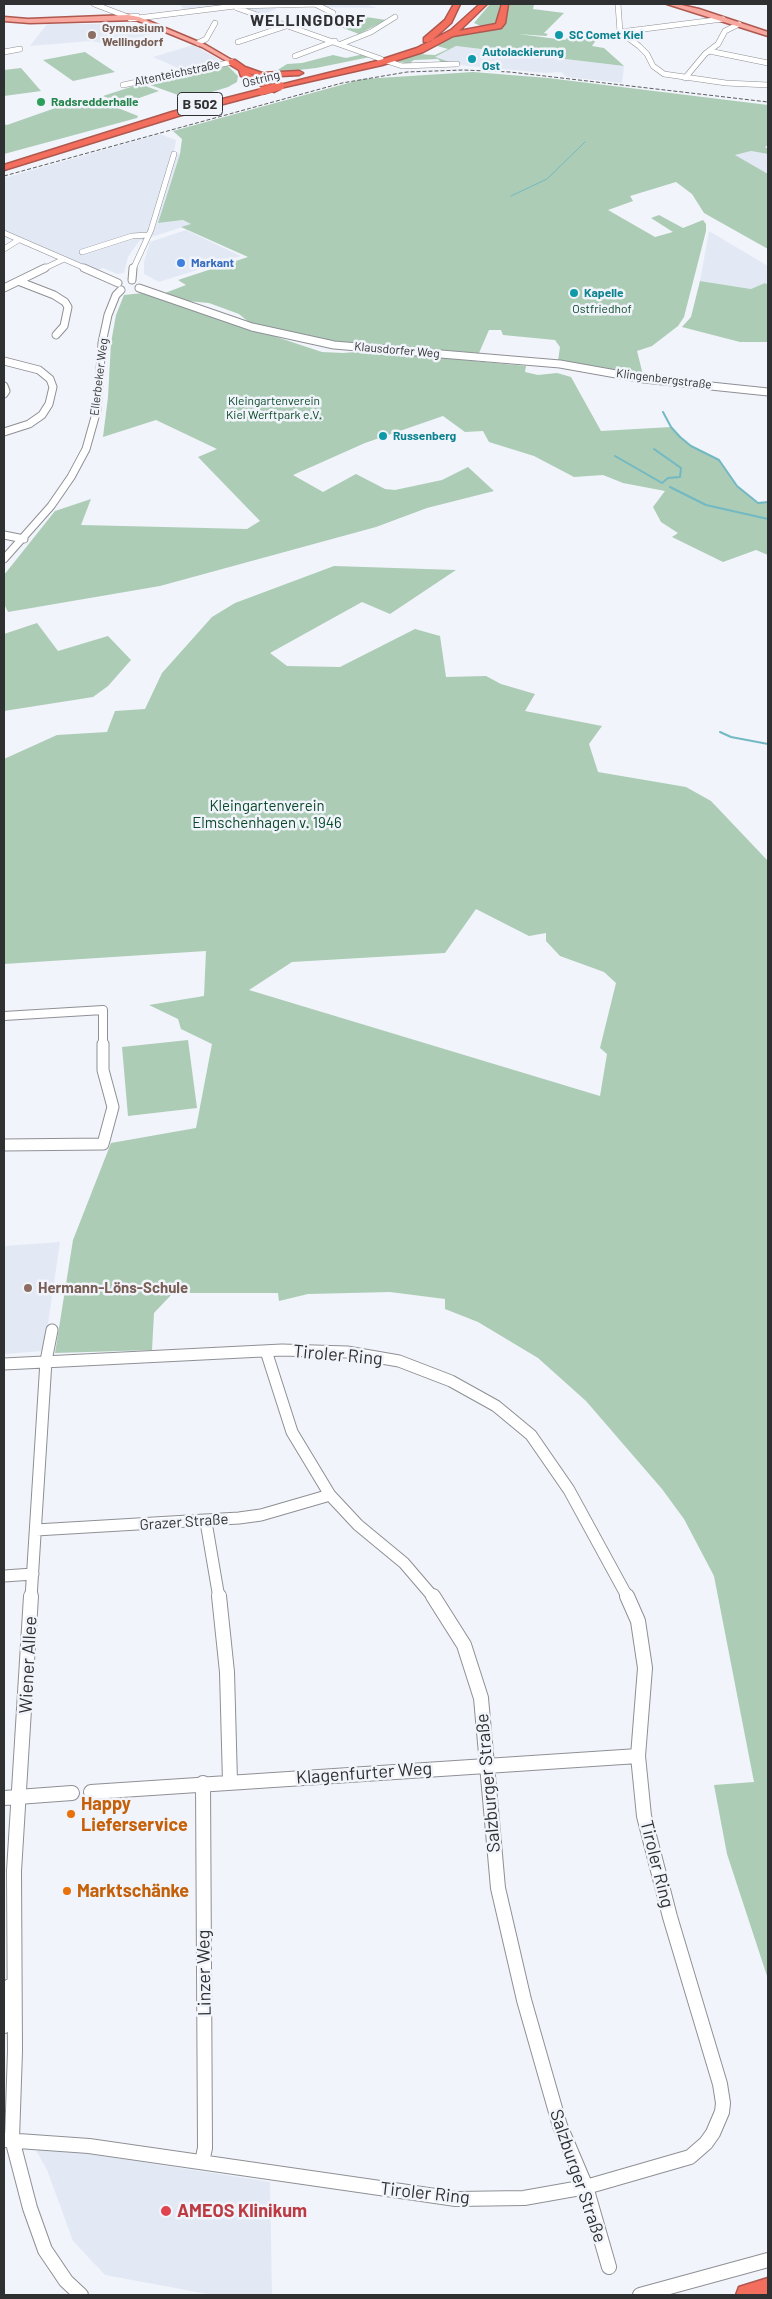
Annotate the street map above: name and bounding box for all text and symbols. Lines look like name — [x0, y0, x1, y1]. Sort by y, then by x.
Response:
district label: WELLINGDORF — [249, 11, 367, 31]
place label: Gymnasium Wellingdorf — [102, 21, 164, 49]
place label: SC Comet Kiel — [569, 28, 643, 42]
marker: Gymnasium Wellingdorf — [86, 29, 98, 41]
marker: SC Comet Kiel — [553, 29, 565, 41]
place label: Autolackierung Ost — [482, 45, 564, 73]
marker: Autolackierung Ost — [466, 53, 478, 65]
street label: Altenteichstraße — [133, 57, 221, 89]
street label: Ostring — [241, 67, 281, 91]
road number: B 502 — [178, 92, 222, 116]
place label: Radsredderhalle — [51, 95, 139, 109]
marker: Radsredderhalle — [35, 96, 47, 108]
place label: Markant — [191, 256, 234, 270]
marker: Markant — [175, 257, 187, 269]
place label: Kapelle — [584, 286, 624, 300]
marker: Kapelle — [568, 287, 580, 299]
park label: Ostfriedhof — [572, 302, 632, 316]
street label: Ellerbeker Weg — [87, 337, 111, 417]
street label: Klausdorfer Weg — [354, 339, 440, 361]
street label: Klingenbergstraße — [615, 366, 713, 392]
park label: Kleingartenverein Kiel Werftpark e.V. — [226, 394, 322, 422]
place label: Russenberg — [393, 429, 456, 443]
marker: Russenberg — [377, 430, 389, 442]
park label: Kleingartenverein Elmschenhagen v. 1946 — [192, 797, 342, 832]
place label: Hermann-Löns-Schule — [38, 1279, 188, 1297]
marker: Hermann-Löns-Schule — [22, 1282, 34, 1294]
street label: Tiroler Ring — [292, 1340, 384, 1370]
street label: Grazer Straße — [139, 1510, 229, 1534]
street label: Wiener Allee — [15, 1616, 41, 1714]
street label: Salzburger Straße — [471, 1713, 505, 1853]
street label: Klagenfurter Weg — [295, 1757, 433, 1789]
place label: Happy Lieferservice — [81, 1793, 188, 1836]
marker: Happy Lieferservice — [65, 1808, 77, 1820]
street label: Tiroler Ring — [636, 1818, 678, 1910]
place label: Marktschänke — [77, 1880, 189, 1902]
marker: Marktschänke — [61, 1885, 73, 1897]
street label: Linzer Weg — [192, 1930, 216, 2016]
street label: Salzburger Straße — [545, 2107, 611, 2245]
street label: Tiroler Ring — [379, 2178, 471, 2208]
place label: AMEOS Klinikum — [177, 2200, 307, 2222]
marker: AMEOS Klinikum — [159, 2204, 173, 2218]

